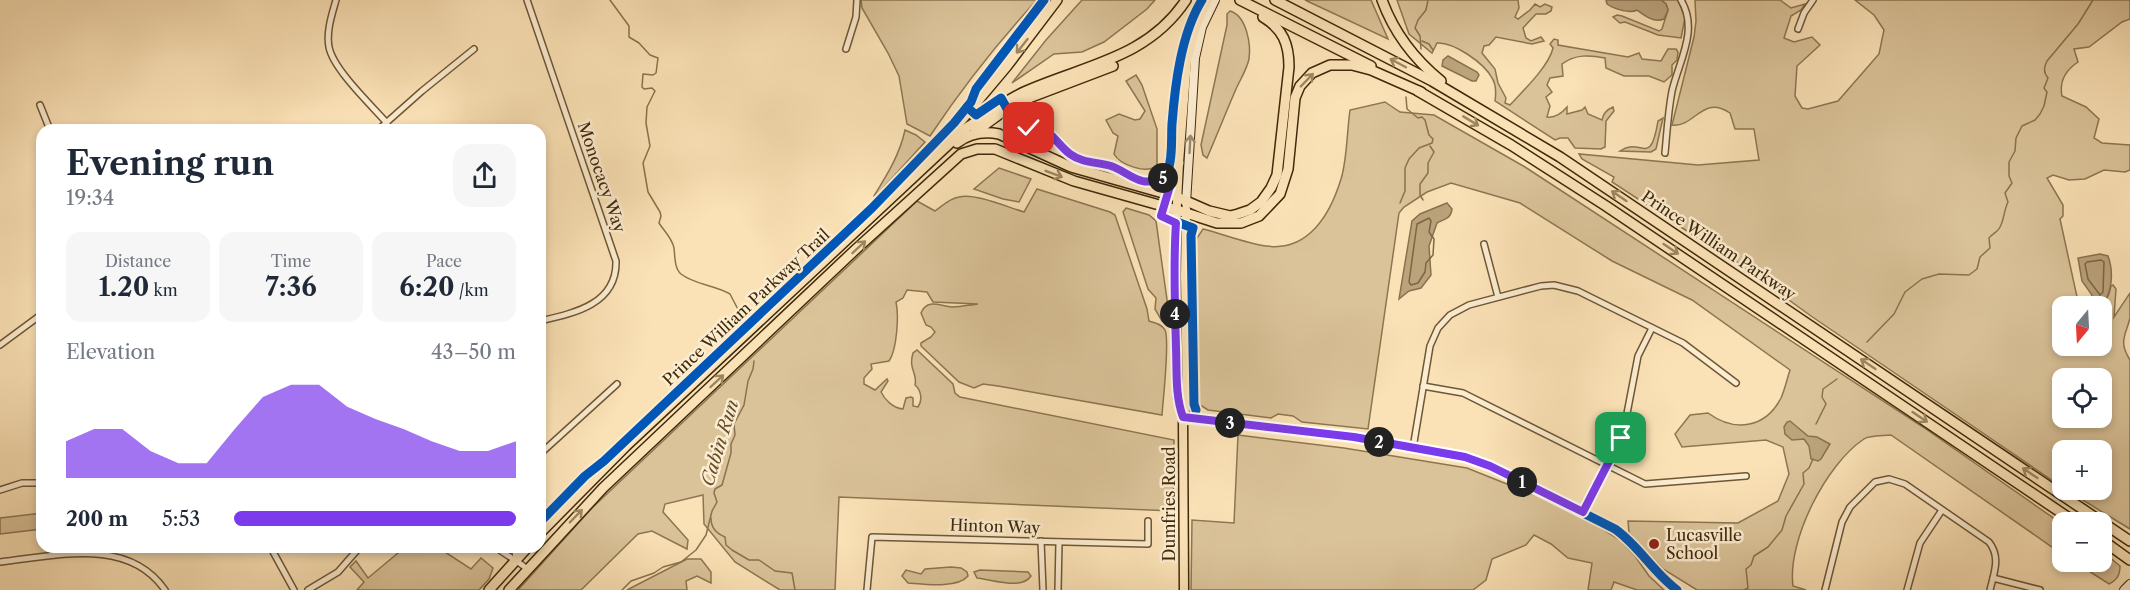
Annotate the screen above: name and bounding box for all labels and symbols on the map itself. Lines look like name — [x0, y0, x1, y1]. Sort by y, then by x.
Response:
one-way arrow — [1015, 38, 1028, 54]
one-way arrow — [1390, 57, 1408, 68]
one-way arrow — [1299, 72, 1314, 87]
pin — [1003, 102, 1054, 153]
one-way arrow — [1462, 116, 1479, 128]
street label: Monocacy Way — [574, 119, 631, 236]
one-way arrow — [1184, 135, 1195, 155]
pin: 5 — [1148, 163, 1178, 193]
one-way arrow — [1044, 169, 1063, 180]
street label: Prince William Parkway — [1638, 186, 1801, 305]
one-way arrow — [1611, 190, 1628, 202]
street label: Prince William Parkway Trail — [658, 224, 834, 390]
one-way arrow — [851, 239, 866, 254]
one-way arrow — [1662, 243, 1679, 255]
north arrow — [2052, 296, 2112, 356]
pin: 4 — [1160, 299, 1190, 329]
one-way arrow — [1860, 358, 1877, 370]
one-way arrow — [709, 374, 724, 388]
water label: Cabin Run — [696, 397, 744, 489]
pin: 3 — [1215, 408, 1245, 438]
one-way arrow — [1911, 411, 1927, 423]
pin — [1595, 412, 1646, 463]
pin: 2 — [1364, 427, 1394, 457]
street label: Dumfries Road — [1159, 446, 1179, 561]
pin: 1 — [1507, 467, 1537, 497]
one-way arrow — [2022, 467, 2038, 479]
one-way arrow — [569, 508, 584, 523]
street label: Hinton Way — [949, 514, 1042, 538]
place label: Lucasville School — [1666, 525, 1742, 563]
marker: Lucasville School — [1647, 537, 1661, 551]

